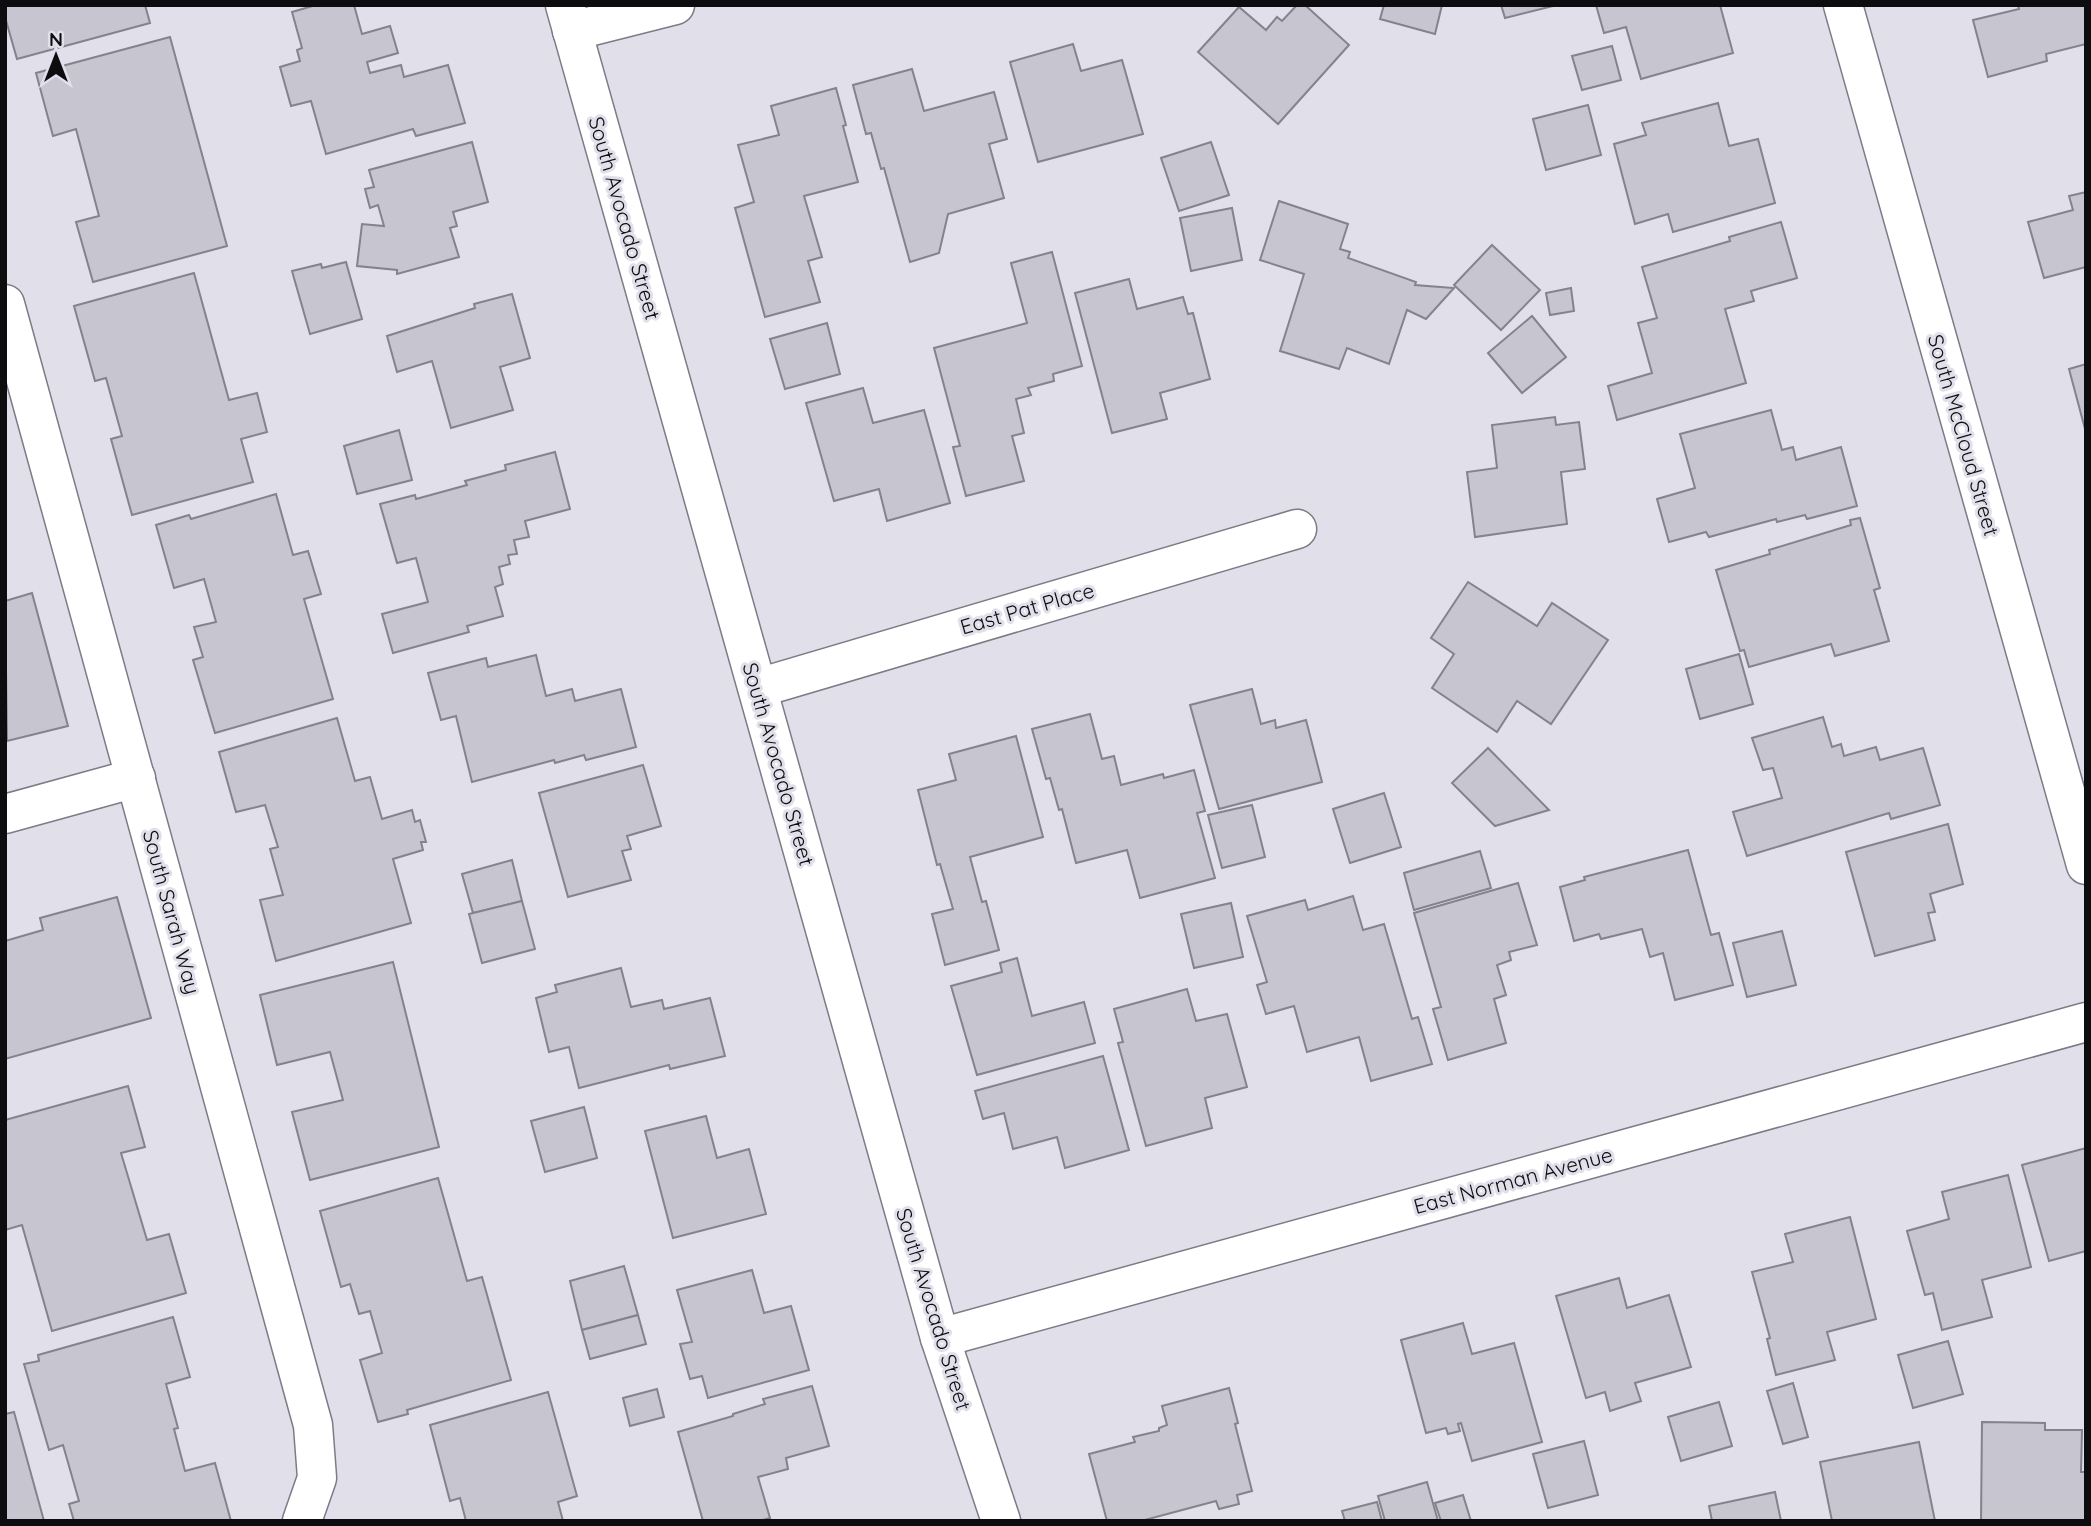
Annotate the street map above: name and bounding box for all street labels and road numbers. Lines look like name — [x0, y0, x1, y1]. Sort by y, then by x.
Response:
street label: South Avocado Street — [584, 113, 666, 323]
street label: South McCloud Street — [1923, 331, 2005, 539]
street label: East Pat Place — [957, 576, 1097, 640]
street label: South Avocado Street — [738, 659, 820, 869]
street label: South Sarah Way — [138, 827, 206, 997]
street label: East Norman Avenue — [1411, 1141, 1615, 1219]
street label: South Avocado Street — [891, 1205, 977, 1413]

